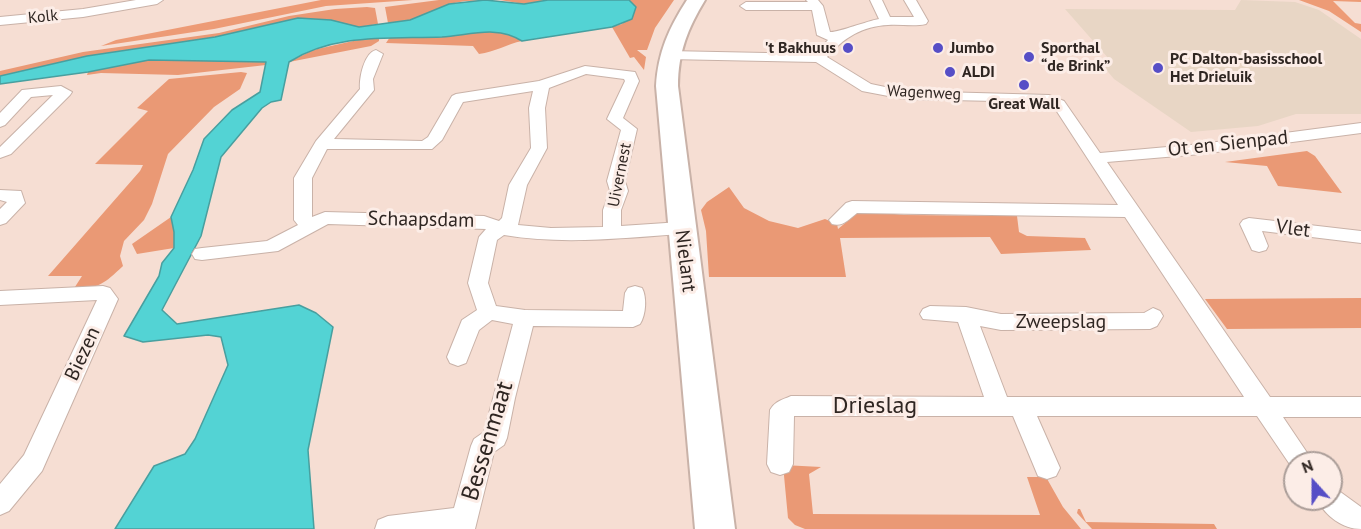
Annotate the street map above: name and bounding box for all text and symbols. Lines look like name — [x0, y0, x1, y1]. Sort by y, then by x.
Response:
street label: Kolk — [27, 6, 59, 28]
place label: 't Bakhuus — [765, 38, 836, 58]
place label: Jumbo — [950, 38, 994, 58]
place label: Sporthal “de Brink” — [1041, 38, 1110, 76]
marker: 't Bakhuus — [841, 41, 855, 55]
marker: Jumbo — [931, 41, 945, 55]
place label: PC Dalton-basisschool Het Drieluik — [1170, 49, 1322, 87]
marker: Sporthal “de Brink” — [1022, 50, 1036, 64]
marker: PC Dalton-basisschool Het Drieluik — [1151, 61, 1165, 75]
place label: ALDI — [962, 62, 995, 82]
marker: ALDI — [943, 65, 957, 79]
marker: Great Wall — [1017, 78, 1031, 92]
street label: Wagenweg — [886, 81, 962, 105]
place label: Great Wall — [988, 94, 1060, 114]
street label: Ot en Sienpad — [1167, 126, 1289, 162]
street label: Uivernest — [604, 141, 636, 209]
street label: Schaapsdam — [368, 207, 474, 233]
street label: Vlet — [1275, 215, 1311, 243]
street label: Nielant — [669, 229, 701, 293]
street label: Zweepslag — [1016, 310, 1106, 334]
street label: Biezen — [60, 323, 106, 385]
street label: Bessenmaat — [456, 378, 520, 504]
street label: Drieslag — [833, 392, 917, 420]
north arrow — [1283, 451, 1343, 511]
text: N — [1299, 455, 1316, 477]

